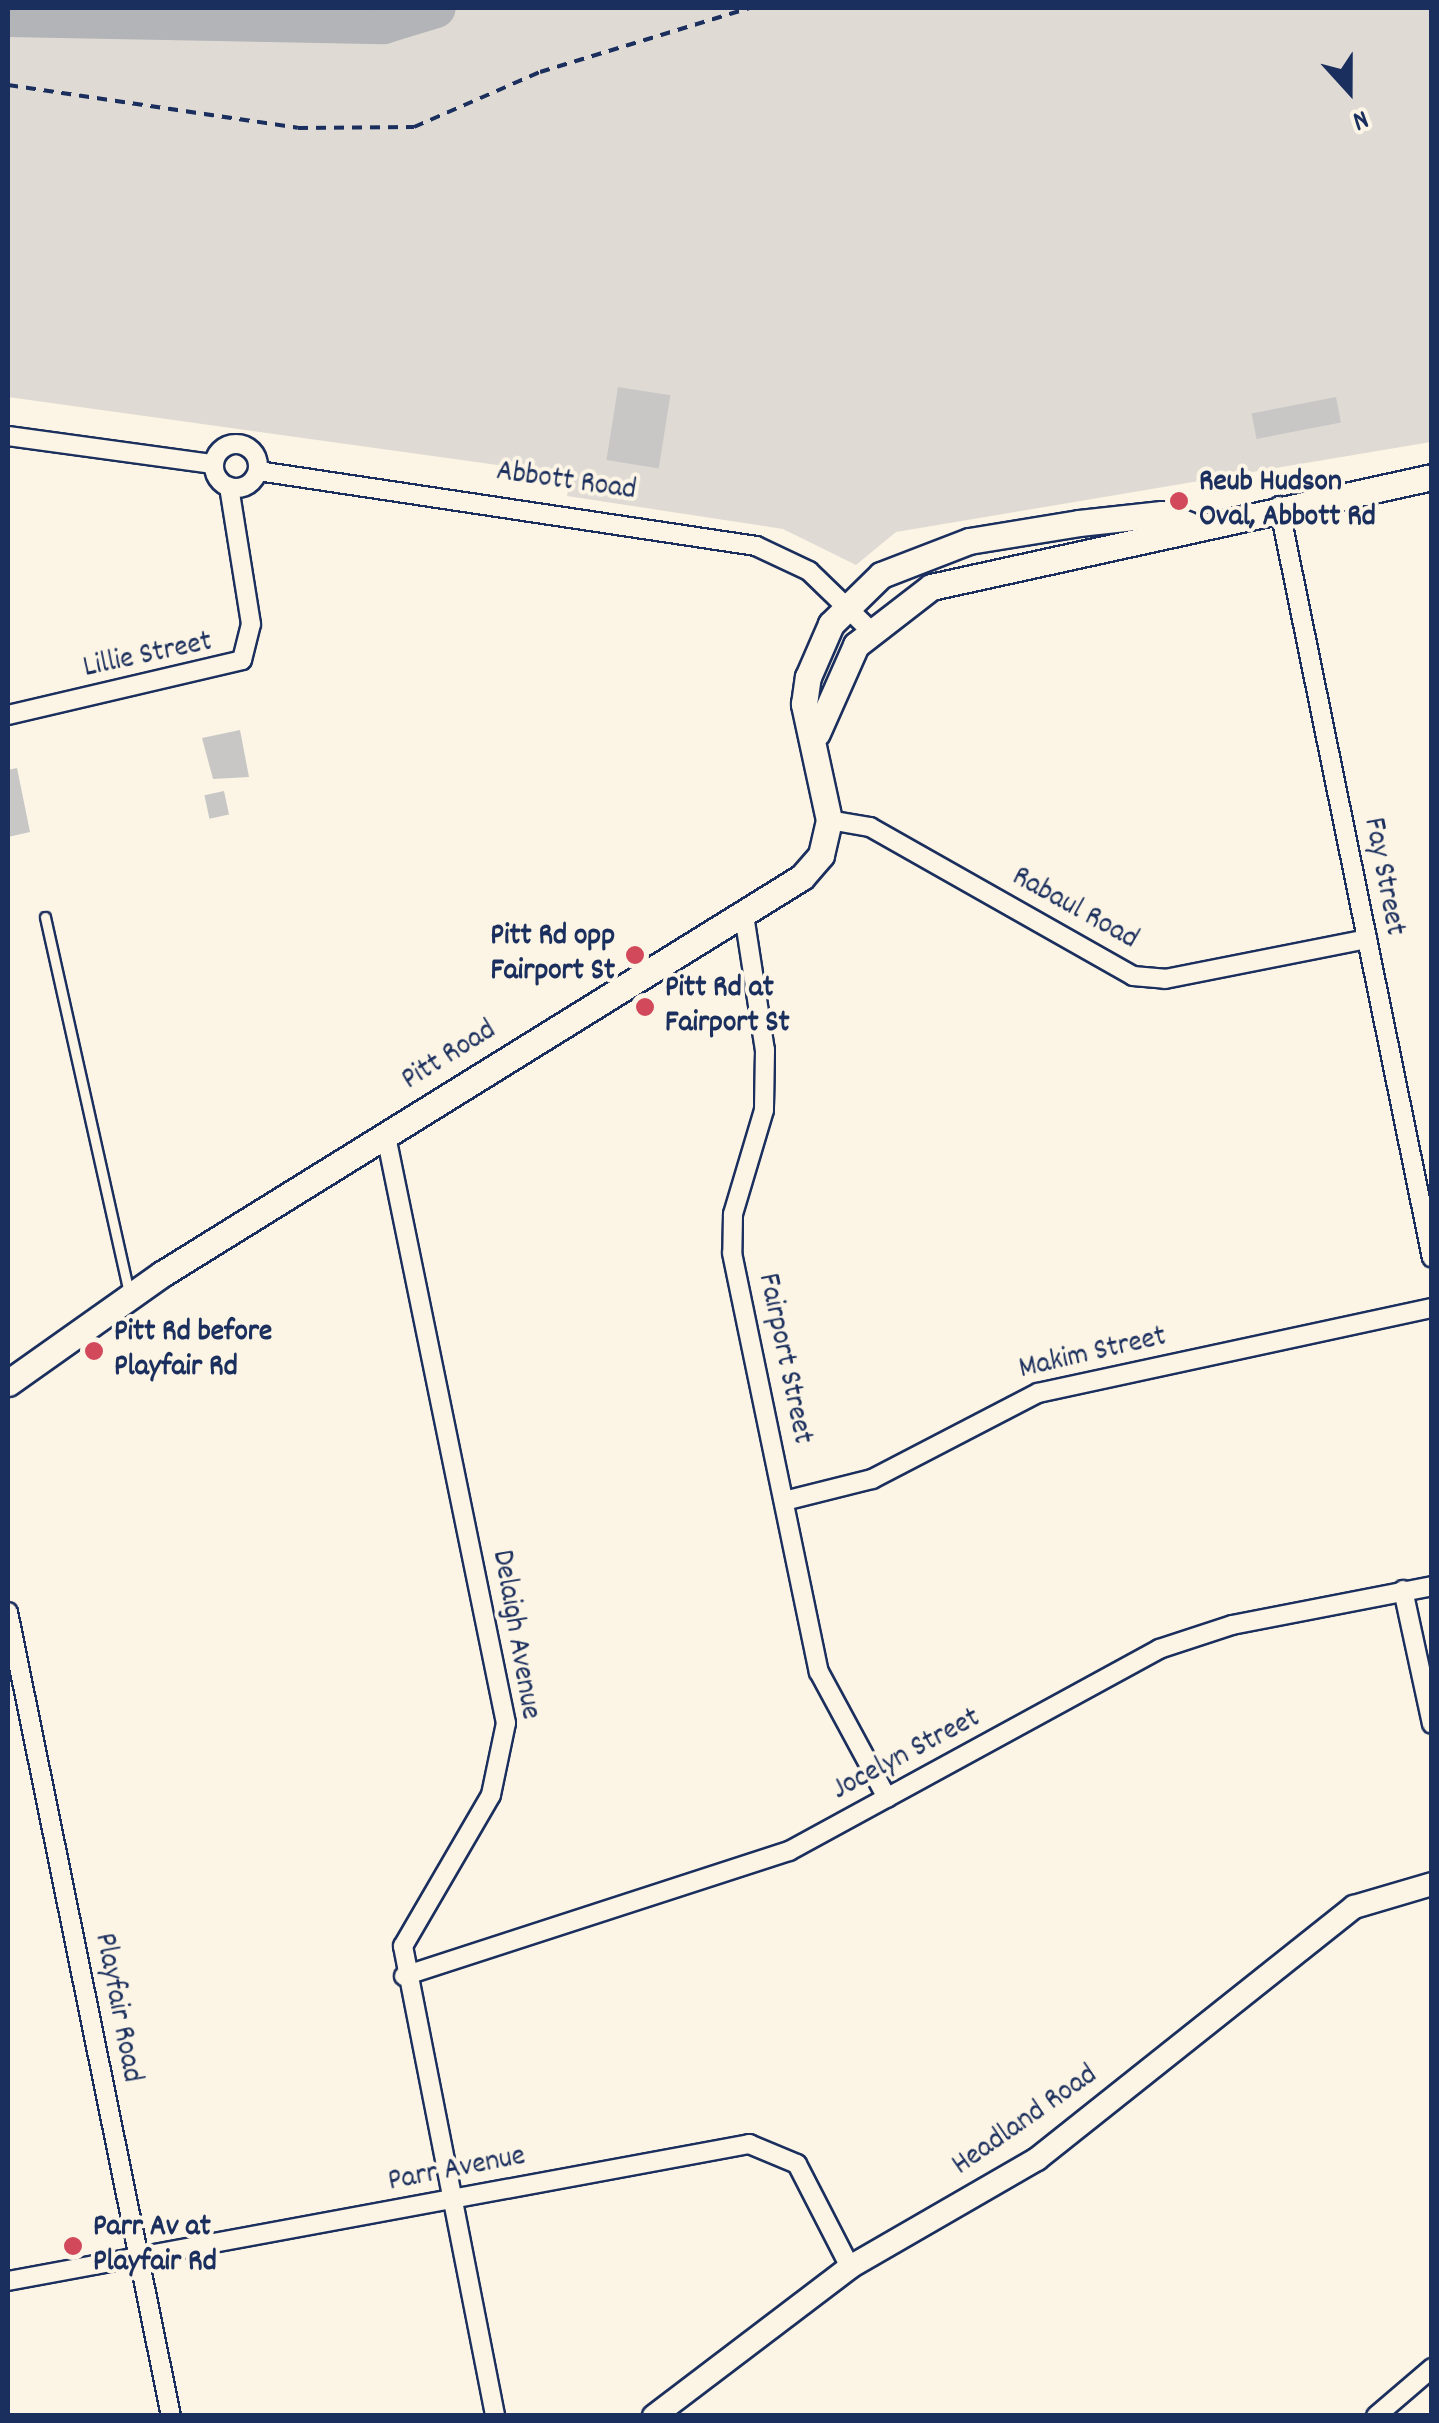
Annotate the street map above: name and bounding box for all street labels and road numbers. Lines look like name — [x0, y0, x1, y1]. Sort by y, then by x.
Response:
street label: Abbott Road — [494, 455, 638, 511]
street label: Lillie Street — [80, 626, 216, 688]
street label: Fay Street — [1353, 815, 1411, 939]
street label: Rabaul Road — [1005, 861, 1143, 959]
street label: Pitt Road — [396, 1014, 504, 1100]
street label: Fairport Street — [747, 1271, 819, 1447]
street label: Makim Street — [1016, 1321, 1170, 1389]
street label: Delaigh Avenue — [481, 1548, 547, 1722]
street label: Jocelyn Street — [827, 1702, 987, 1810]
street label: Playfair Road — [84, 1930, 148, 2086]
street label: Headland Road — [947, 2059, 1105, 2185]
street label: Parr Avenue — [385, 2140, 529, 2202]

